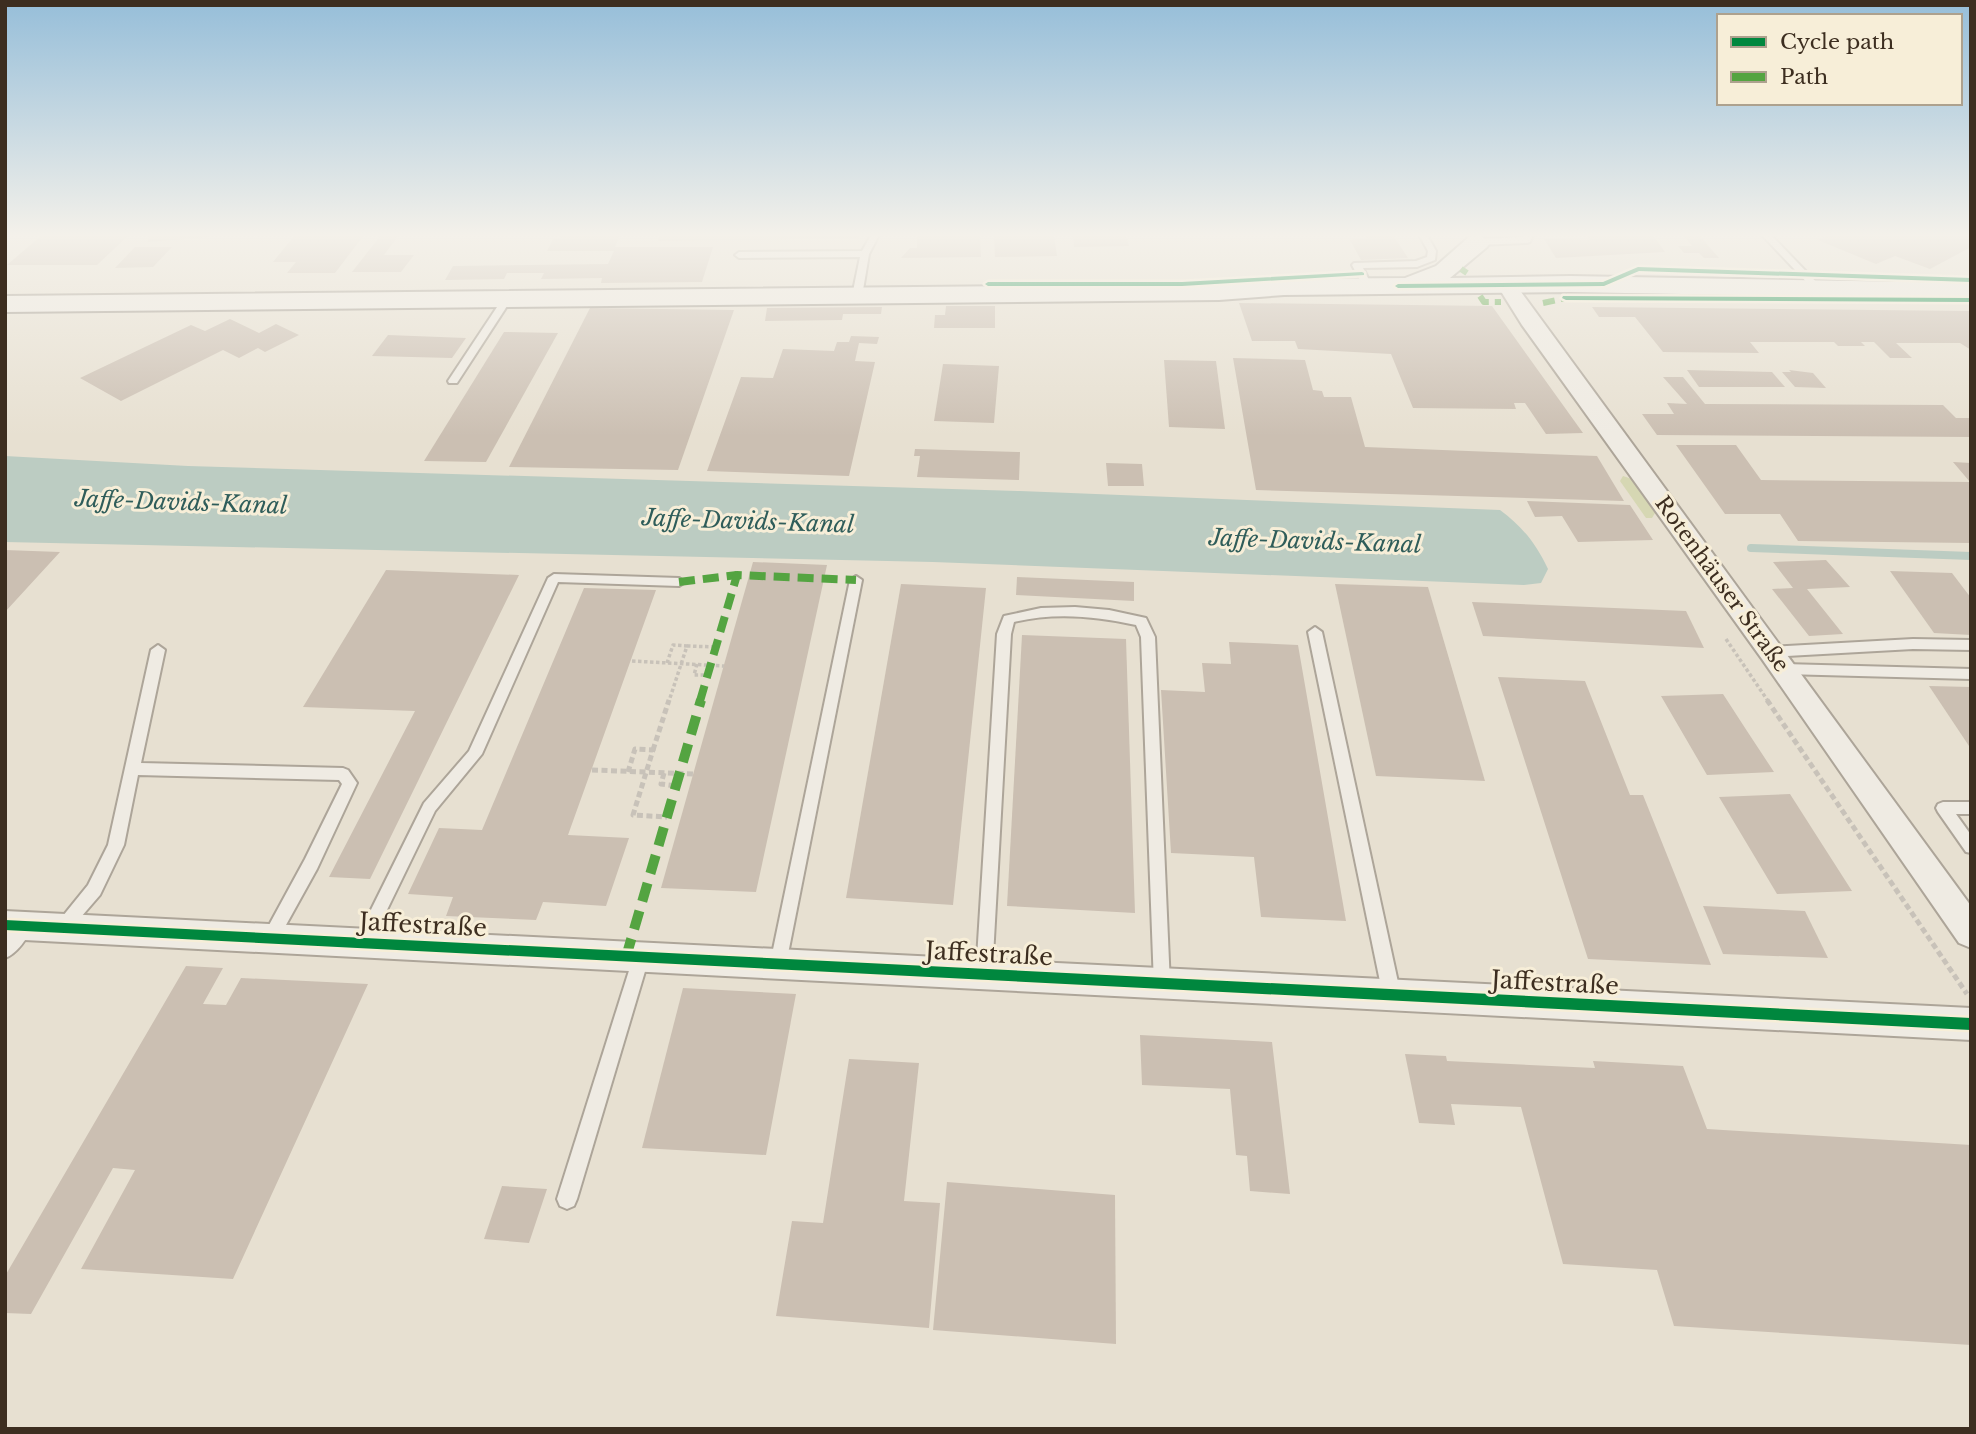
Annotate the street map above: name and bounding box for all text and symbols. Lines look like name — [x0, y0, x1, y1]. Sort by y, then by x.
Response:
legend — [1717, 14, 1962, 105]
text: Cycle path — [1780, 29, 1894, 55]
text: Path — [1780, 64, 1828, 90]
water label: Jaffe-Davids-Kanal — [73, 484, 288, 520]
street label: Rotenhäuser Straße — [1649, 491, 1795, 677]
water label: Jaffe-Davids-Kanal — [640, 503, 855, 539]
water label: Jaffe-Davids-Kanal — [1207, 523, 1422, 559]
street label: Jaffestraße — [355, 907, 488, 942]
street label: Jaffestraße — [921, 936, 1054, 971]
street label: Jaffestraße — [1487, 965, 1620, 1000]

